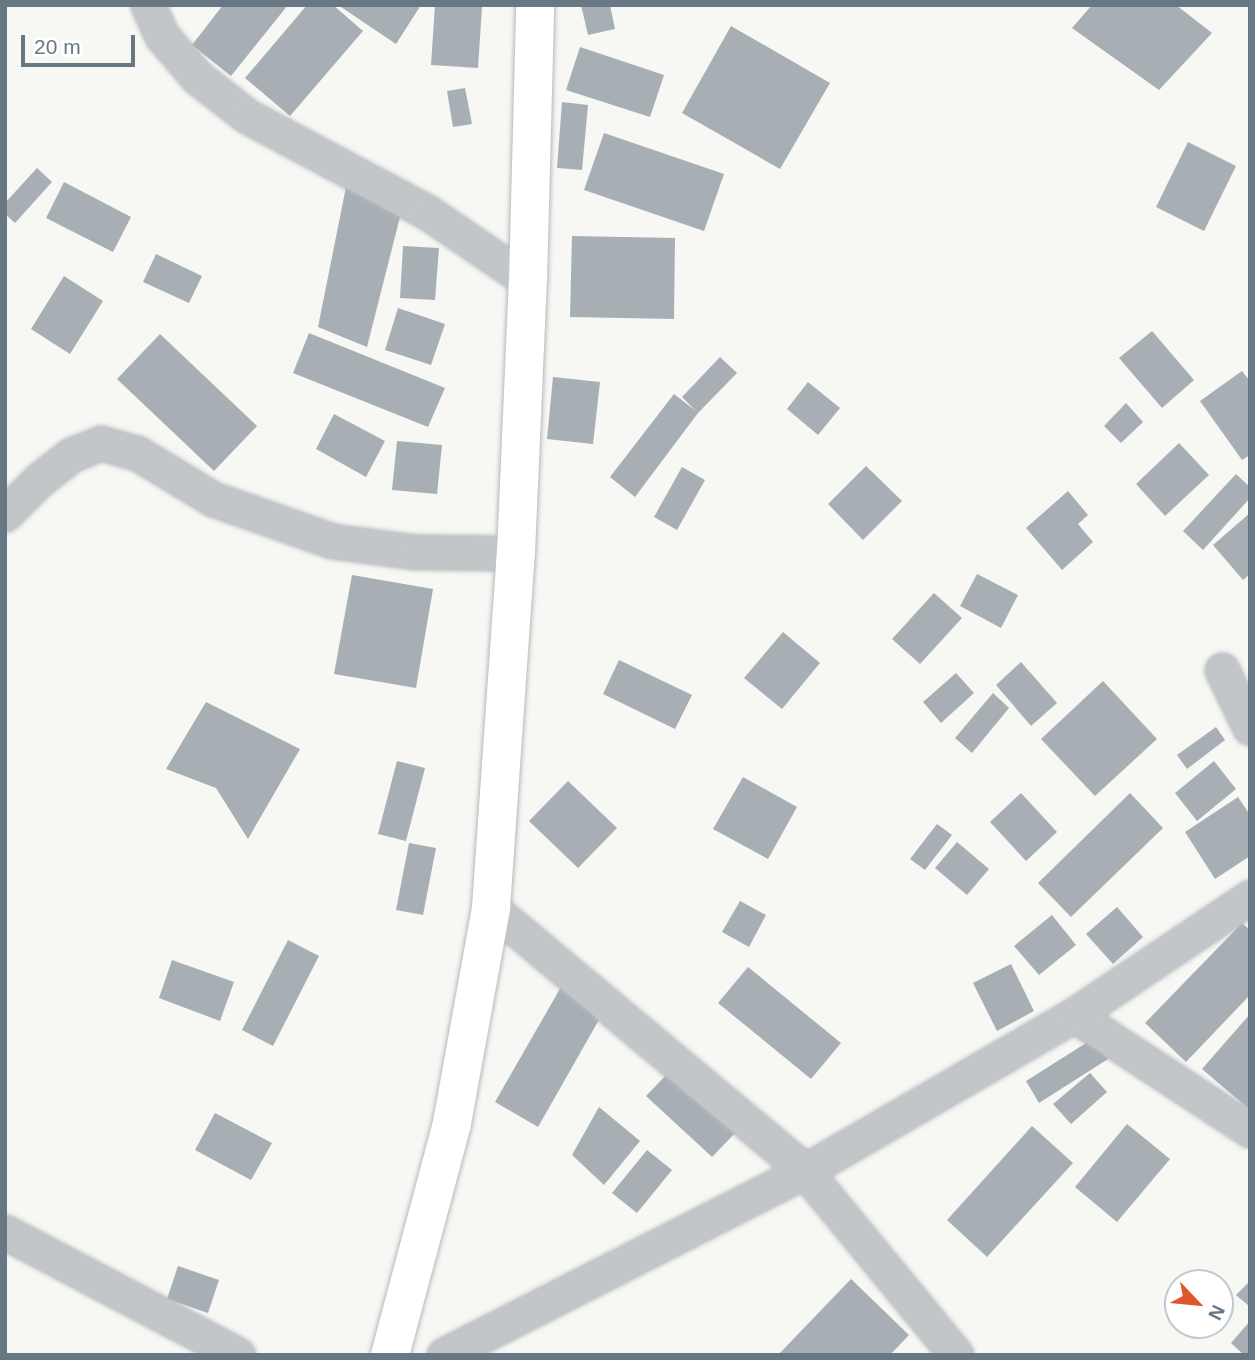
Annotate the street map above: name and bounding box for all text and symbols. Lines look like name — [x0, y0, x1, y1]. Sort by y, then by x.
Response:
scale bar — [24, 21, 138, 65]
text: 20 m — [34, 35, 81, 58]
north arrow — [1164, 1269, 1234, 1339]
text: N — [1204, 1302, 1229, 1323]

